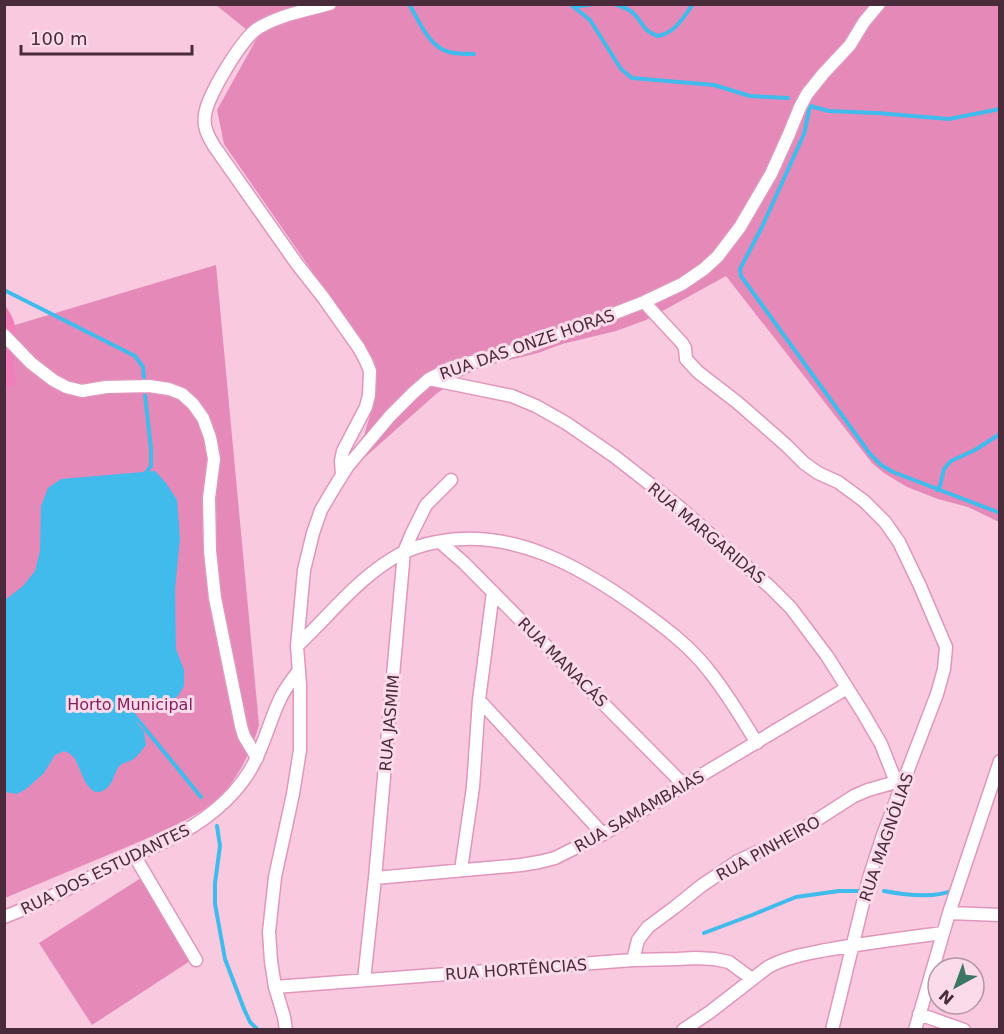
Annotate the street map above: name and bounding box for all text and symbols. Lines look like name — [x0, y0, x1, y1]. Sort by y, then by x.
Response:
scale bar — [21, 18, 192, 56]
text: 100 m — [30, 28, 88, 49]
street label: RUA DAS ONZE HORAS — [437, 306, 617, 383]
street label: RUA MARGARIDAS — [644, 479, 769, 588]
street label: RUA MANACÁS — [514, 614, 611, 711]
street label: RUA JASMIM — [376, 674, 403, 772]
park label: Horto Municipal — [67, 695, 193, 714]
street label: RUA SAMAMBAIAS — [571, 767, 707, 856]
street label: RUA MAGNÓLIAS — [856, 770, 917, 904]
street label: RUA PINHEIRO — [713, 812, 823, 885]
street label: RUA DOS ESTUDANTES — [18, 820, 193, 919]
street label: RUA HORTÊNCIAS — [444, 955, 588, 984]
north arrow — [926, 956, 986, 1016]
text: N — [935, 985, 958, 1009]

